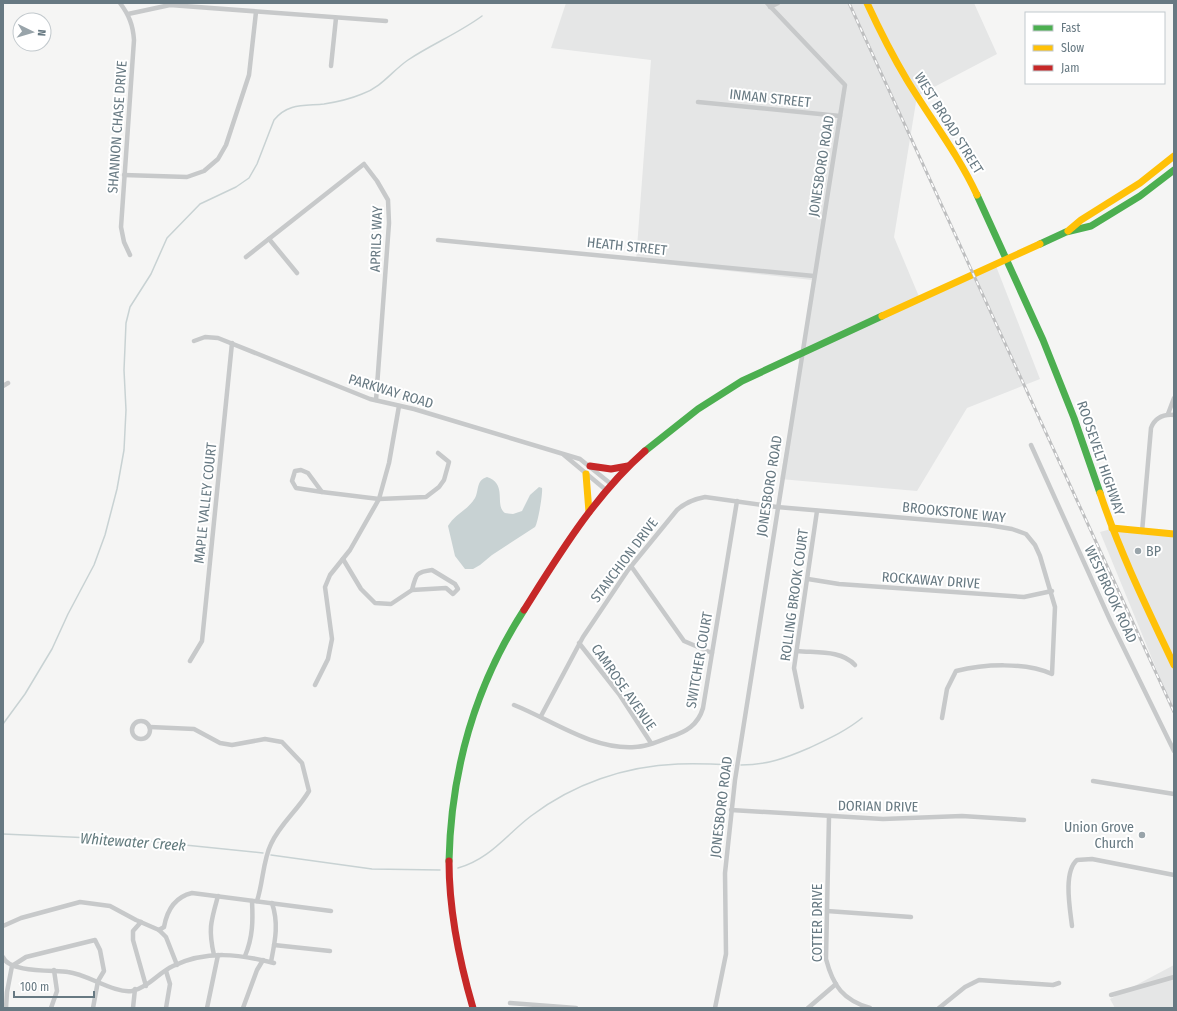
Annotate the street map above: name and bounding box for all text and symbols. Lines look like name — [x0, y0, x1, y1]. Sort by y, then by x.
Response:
north arrow — [12, 12, 52, 52]
legend — [1025, 12, 1165, 84]
text: Fast — [1061, 21, 1080, 35]
text: N — [35, 29, 48, 37]
text: Slow — [1061, 41, 1084, 55]
street label: SHANNON CHASE DRIVE — [104, 60, 131, 194]
text: Jam — [1061, 61, 1079, 75]
street label: WEST BROAD STREET — [911, 69, 987, 178]
street label: INMAN STREET — [728, 86, 812, 111]
street label: JONESBORO ROAD — [805, 114, 838, 218]
street label: APRILS WAY — [367, 206, 386, 272]
street label: HEATH STREET — [586, 234, 668, 259]
street label: PARKWAY ROAD — [346, 370, 435, 412]
street label: ROOSEVELT HIGHWAY — [1073, 399, 1128, 518]
street label: JONESBORO ROAD — [753, 434, 786, 538]
street label: MAPLE VALLEY COURT — [191, 441, 220, 565]
street label: BROOKSTONE WAY — [901, 499, 1007, 526]
street label: STANCHION DRIVE — [587, 514, 662, 606]
street label: ROLLING BROOK COURT — [777, 527, 812, 662]
street label: WESTBROOK ROAD — [1081, 543, 1140, 645]
place label: BP — [1146, 543, 1161, 560]
marker: BP — [1133, 546, 1143, 556]
street label: ROCKAWAY DRIVE — [881, 569, 981, 592]
street label: SWITCHER COURT — [683, 610, 716, 710]
street label: CAMROSE AVENUE — [587, 641, 660, 734]
street label: JONESBORO ROAD — [707, 755, 736, 859]
street label: DORIAN DRIVE — [838, 797, 919, 816]
place label: Union Grove Church — [1064, 819, 1134, 852]
water label: Whitewater Creek — [80, 829, 187, 855]
marker: Union Grove Church — [1137, 830, 1147, 840]
street label: COTTER DRIVE — [809, 883, 826, 962]
scale bar — [14, 973, 94, 999]
text: 100 m — [20, 980, 49, 994]

